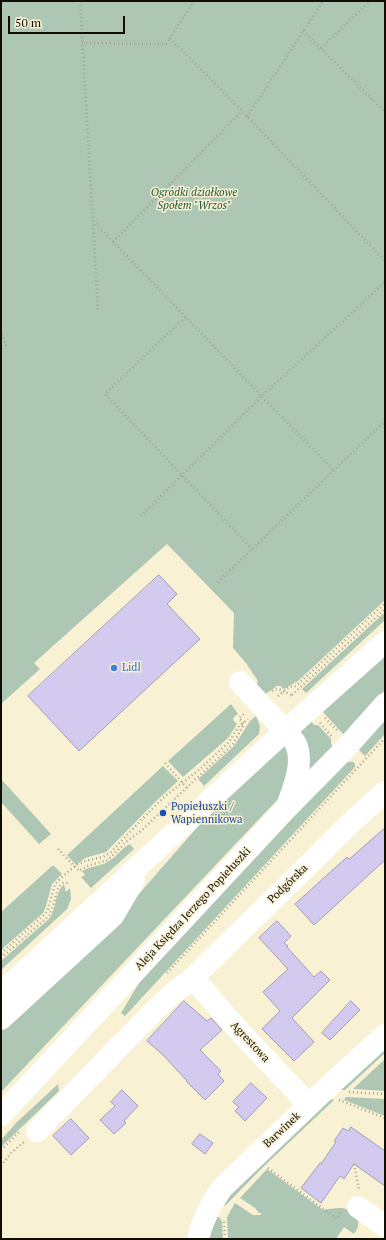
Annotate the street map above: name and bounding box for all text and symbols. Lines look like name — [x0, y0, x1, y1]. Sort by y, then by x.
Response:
scale bar — [10, 8, 127, 34]
text: 50 m — [15, 15, 41, 30]
park label: Ogródki działkowe Społem "Wrzos" — [151, 186, 237, 212]
place label: Lidl — [122, 661, 141, 675]
marker: Lidl — [109, 663, 119, 673]
place label: Popiełuszki / Wapiennikowa — [171, 800, 243, 826]
marker: Popiełuszki / Wapiennikowa — [158, 808, 168, 818]
street label: Aleja Księdza Jerzego Popiełuszki — [132, 845, 254, 973]
street label: Podgórska — [265, 862, 311, 906]
street label: Agrestowa — [228, 1019, 272, 1065]
street label: Barwinek — [261, 1110, 303, 1150]

